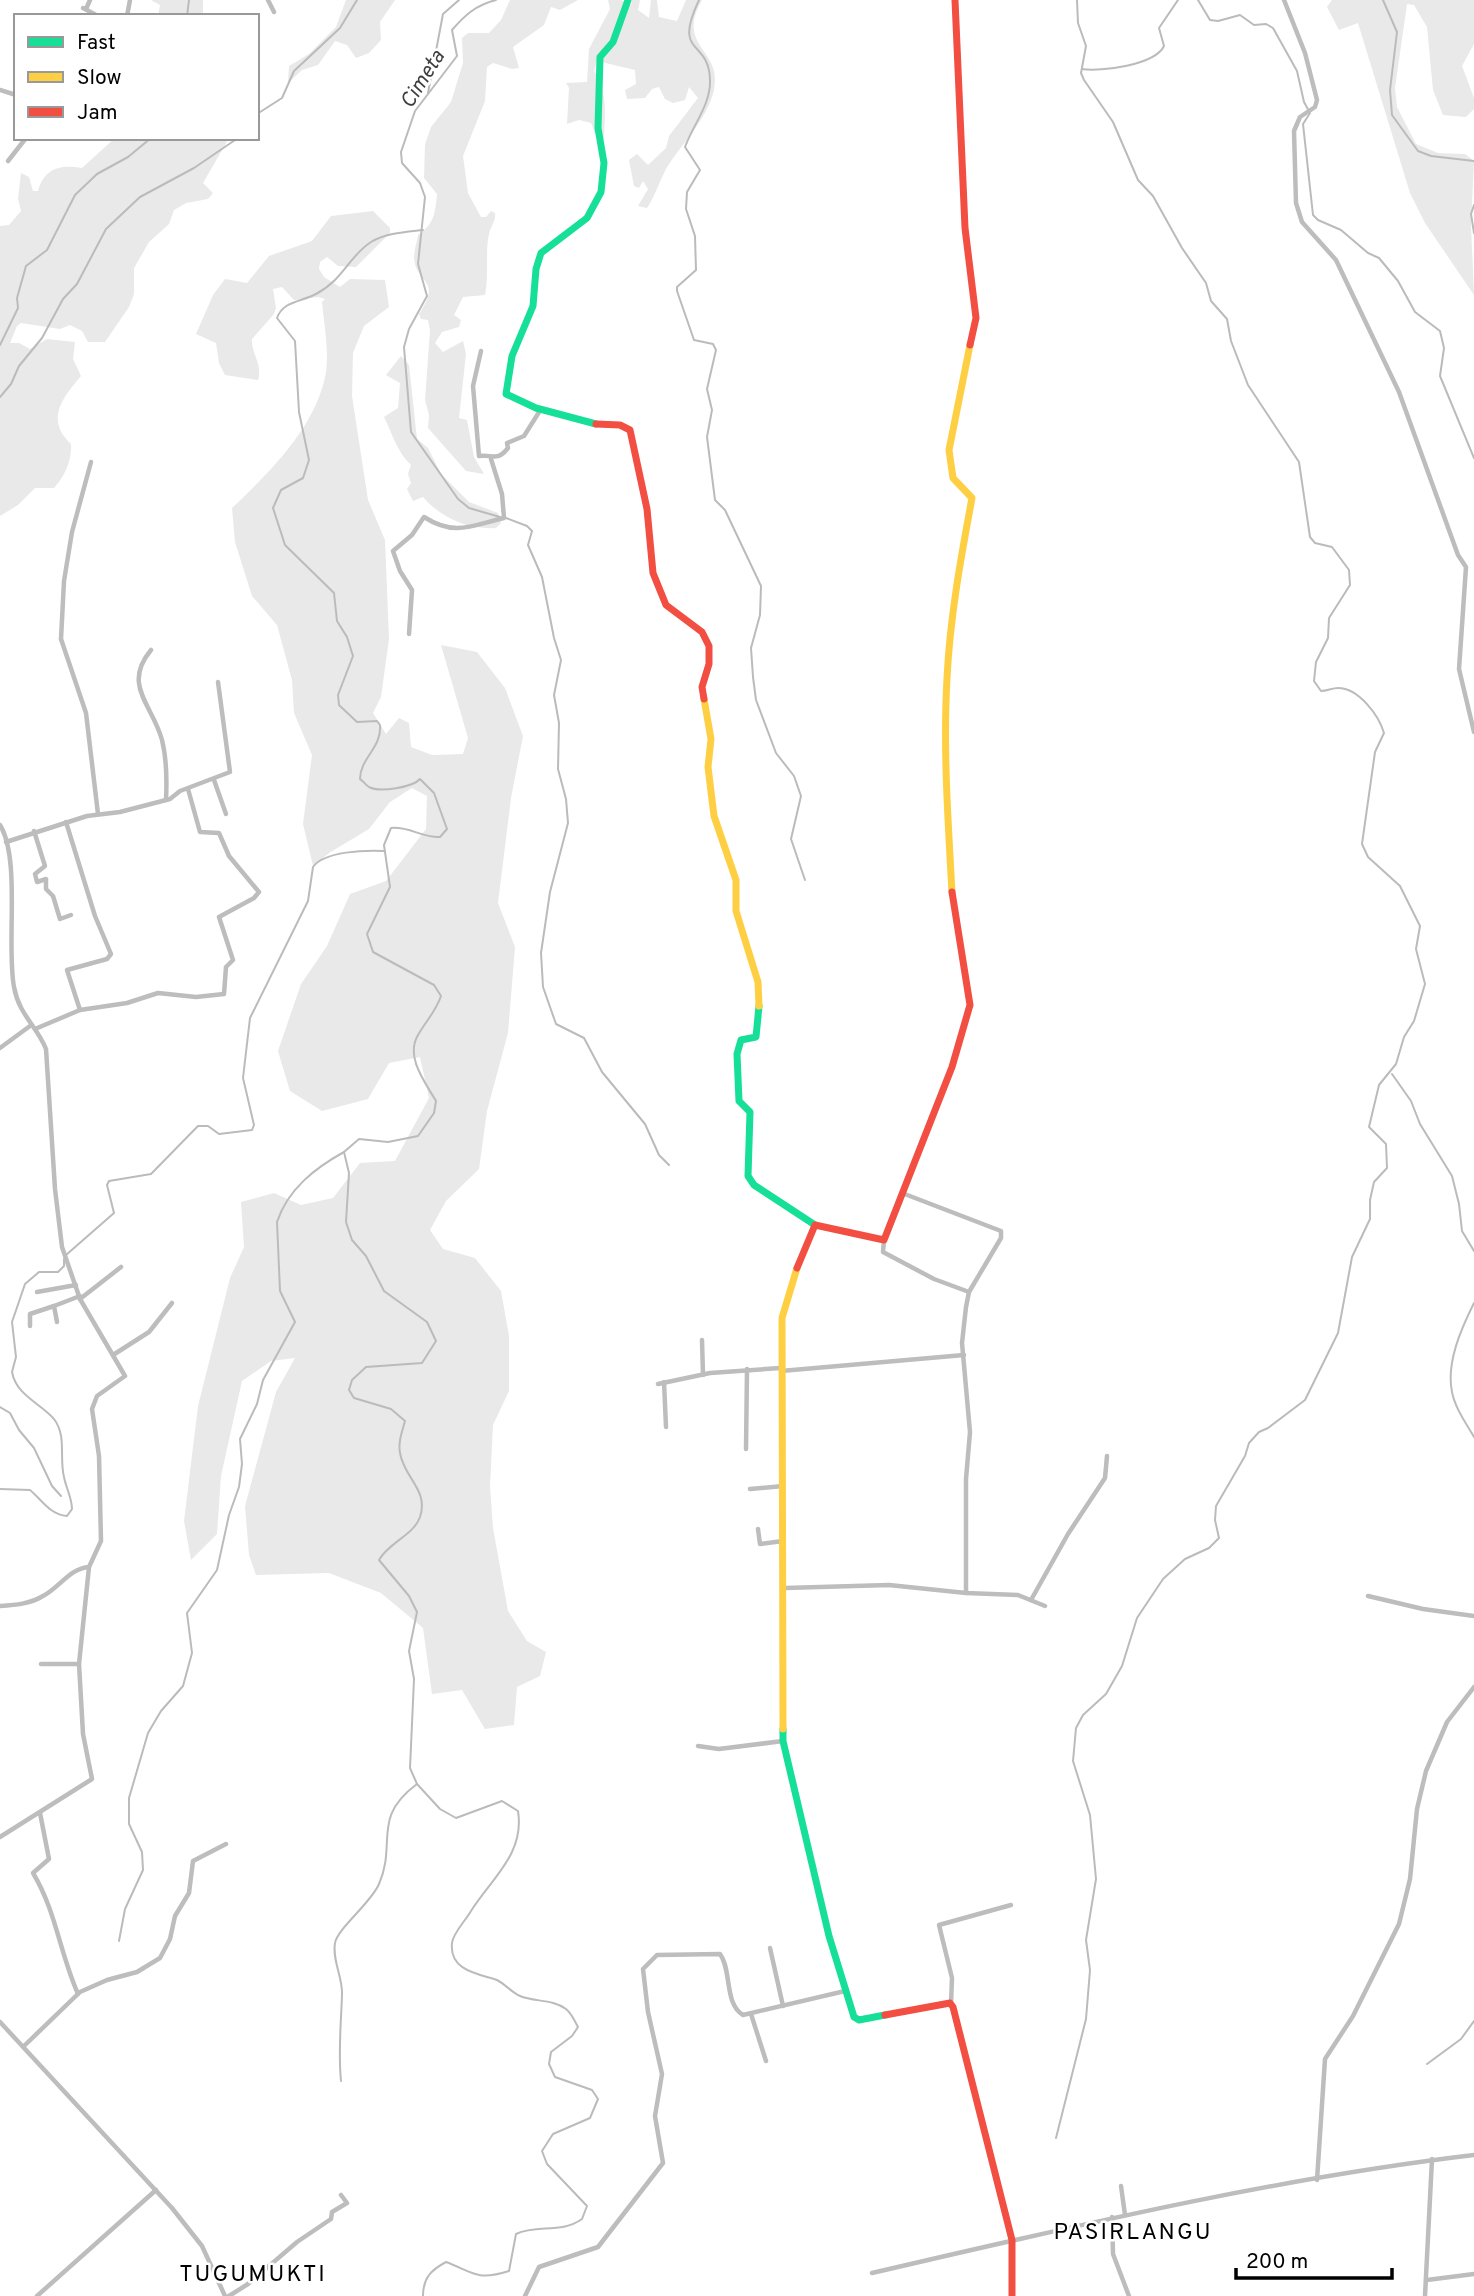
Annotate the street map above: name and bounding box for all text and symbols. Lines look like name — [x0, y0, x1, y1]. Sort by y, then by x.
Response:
legend — [14, 14, 259, 140]
text: Fast — [77, 30, 116, 57]
water label: Cimeta — [395, 45, 452, 114]
text: Slow — [77, 65, 122, 92]
text: Jam — [77, 100, 118, 127]
district label: PASIRLANGU — [1053, 2219, 1213, 2248]
scale bar — [1236, 2236, 1392, 2280]
text: 200 m — [1246, 2249, 1308, 2276]
district label: TUGUMUKTI — [179, 2261, 327, 2290]

